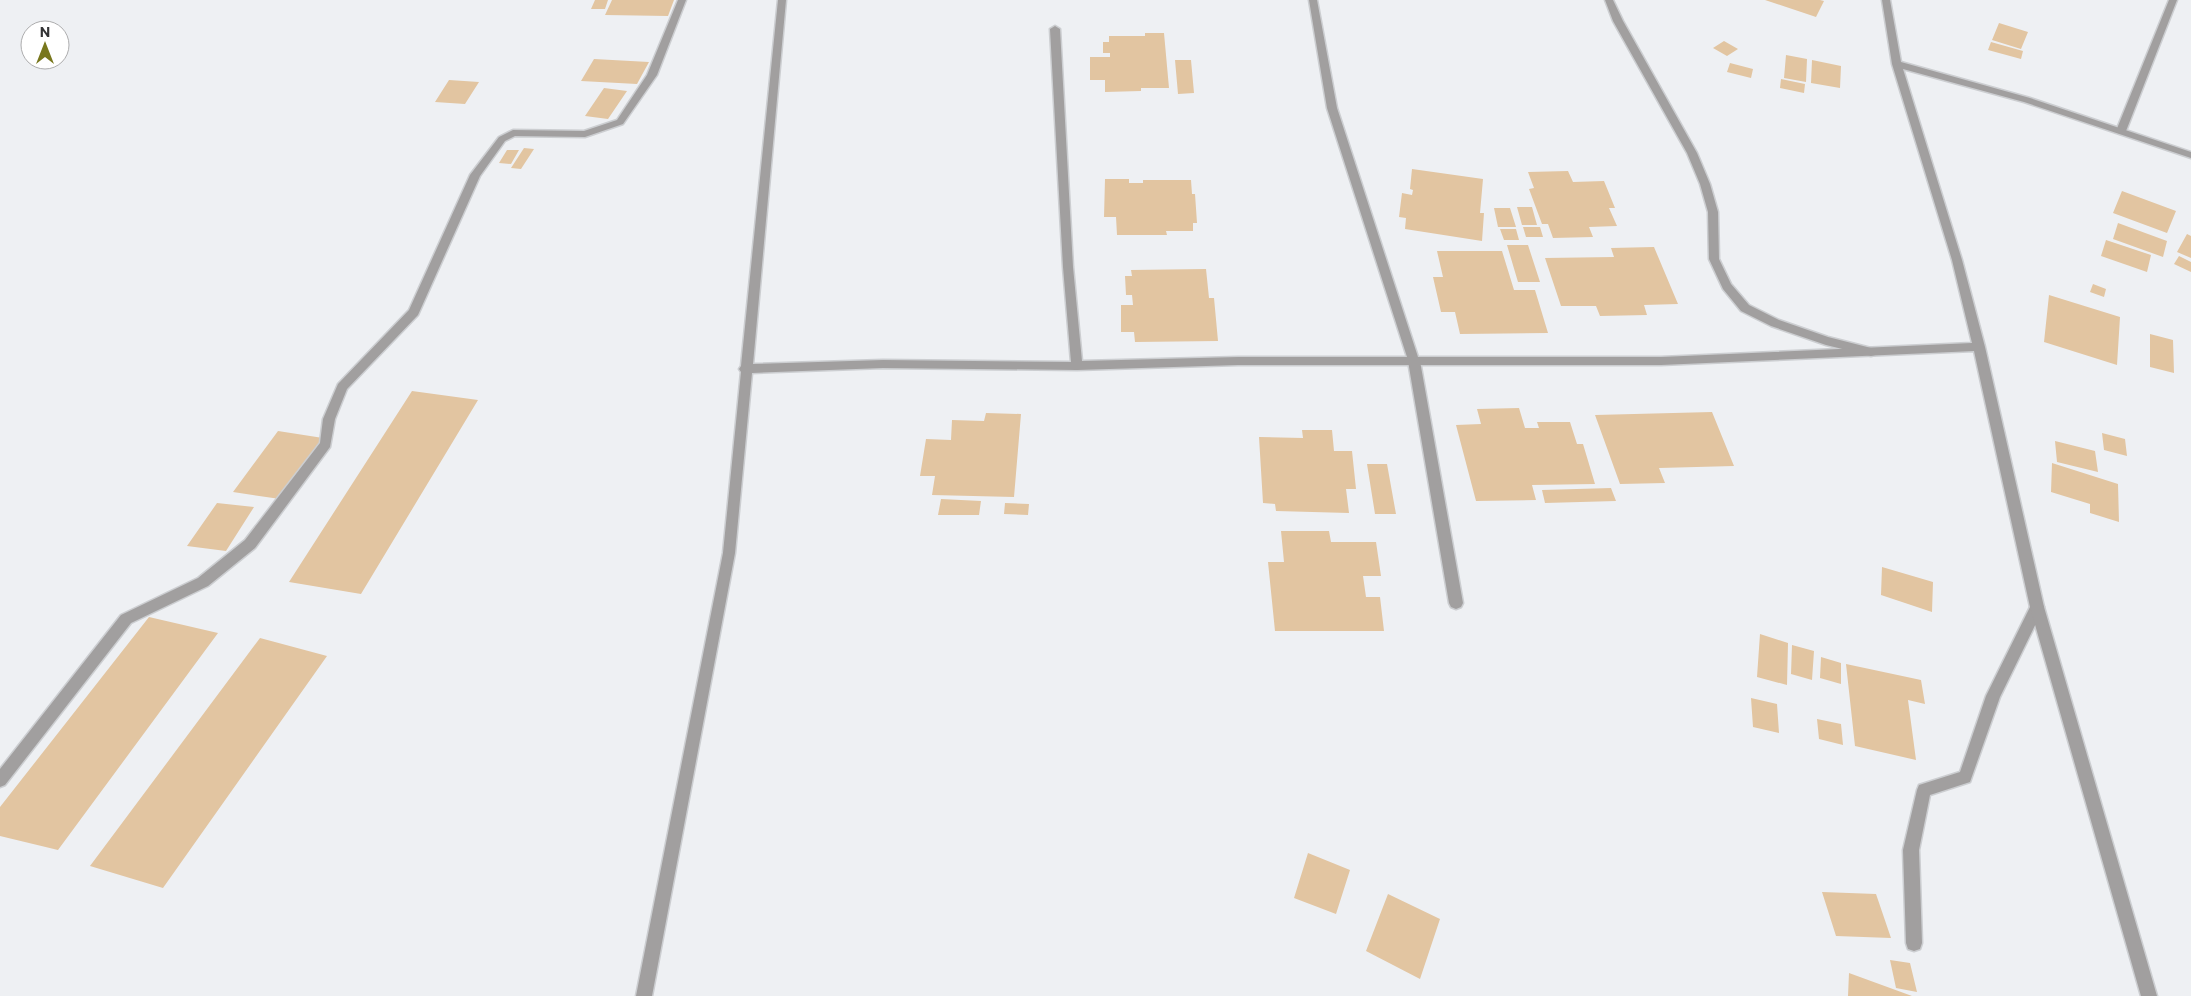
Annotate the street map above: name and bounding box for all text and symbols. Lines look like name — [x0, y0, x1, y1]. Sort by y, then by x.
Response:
north arrow — [20, 20, 70, 70]
text: N — [40, 23, 50, 40]

